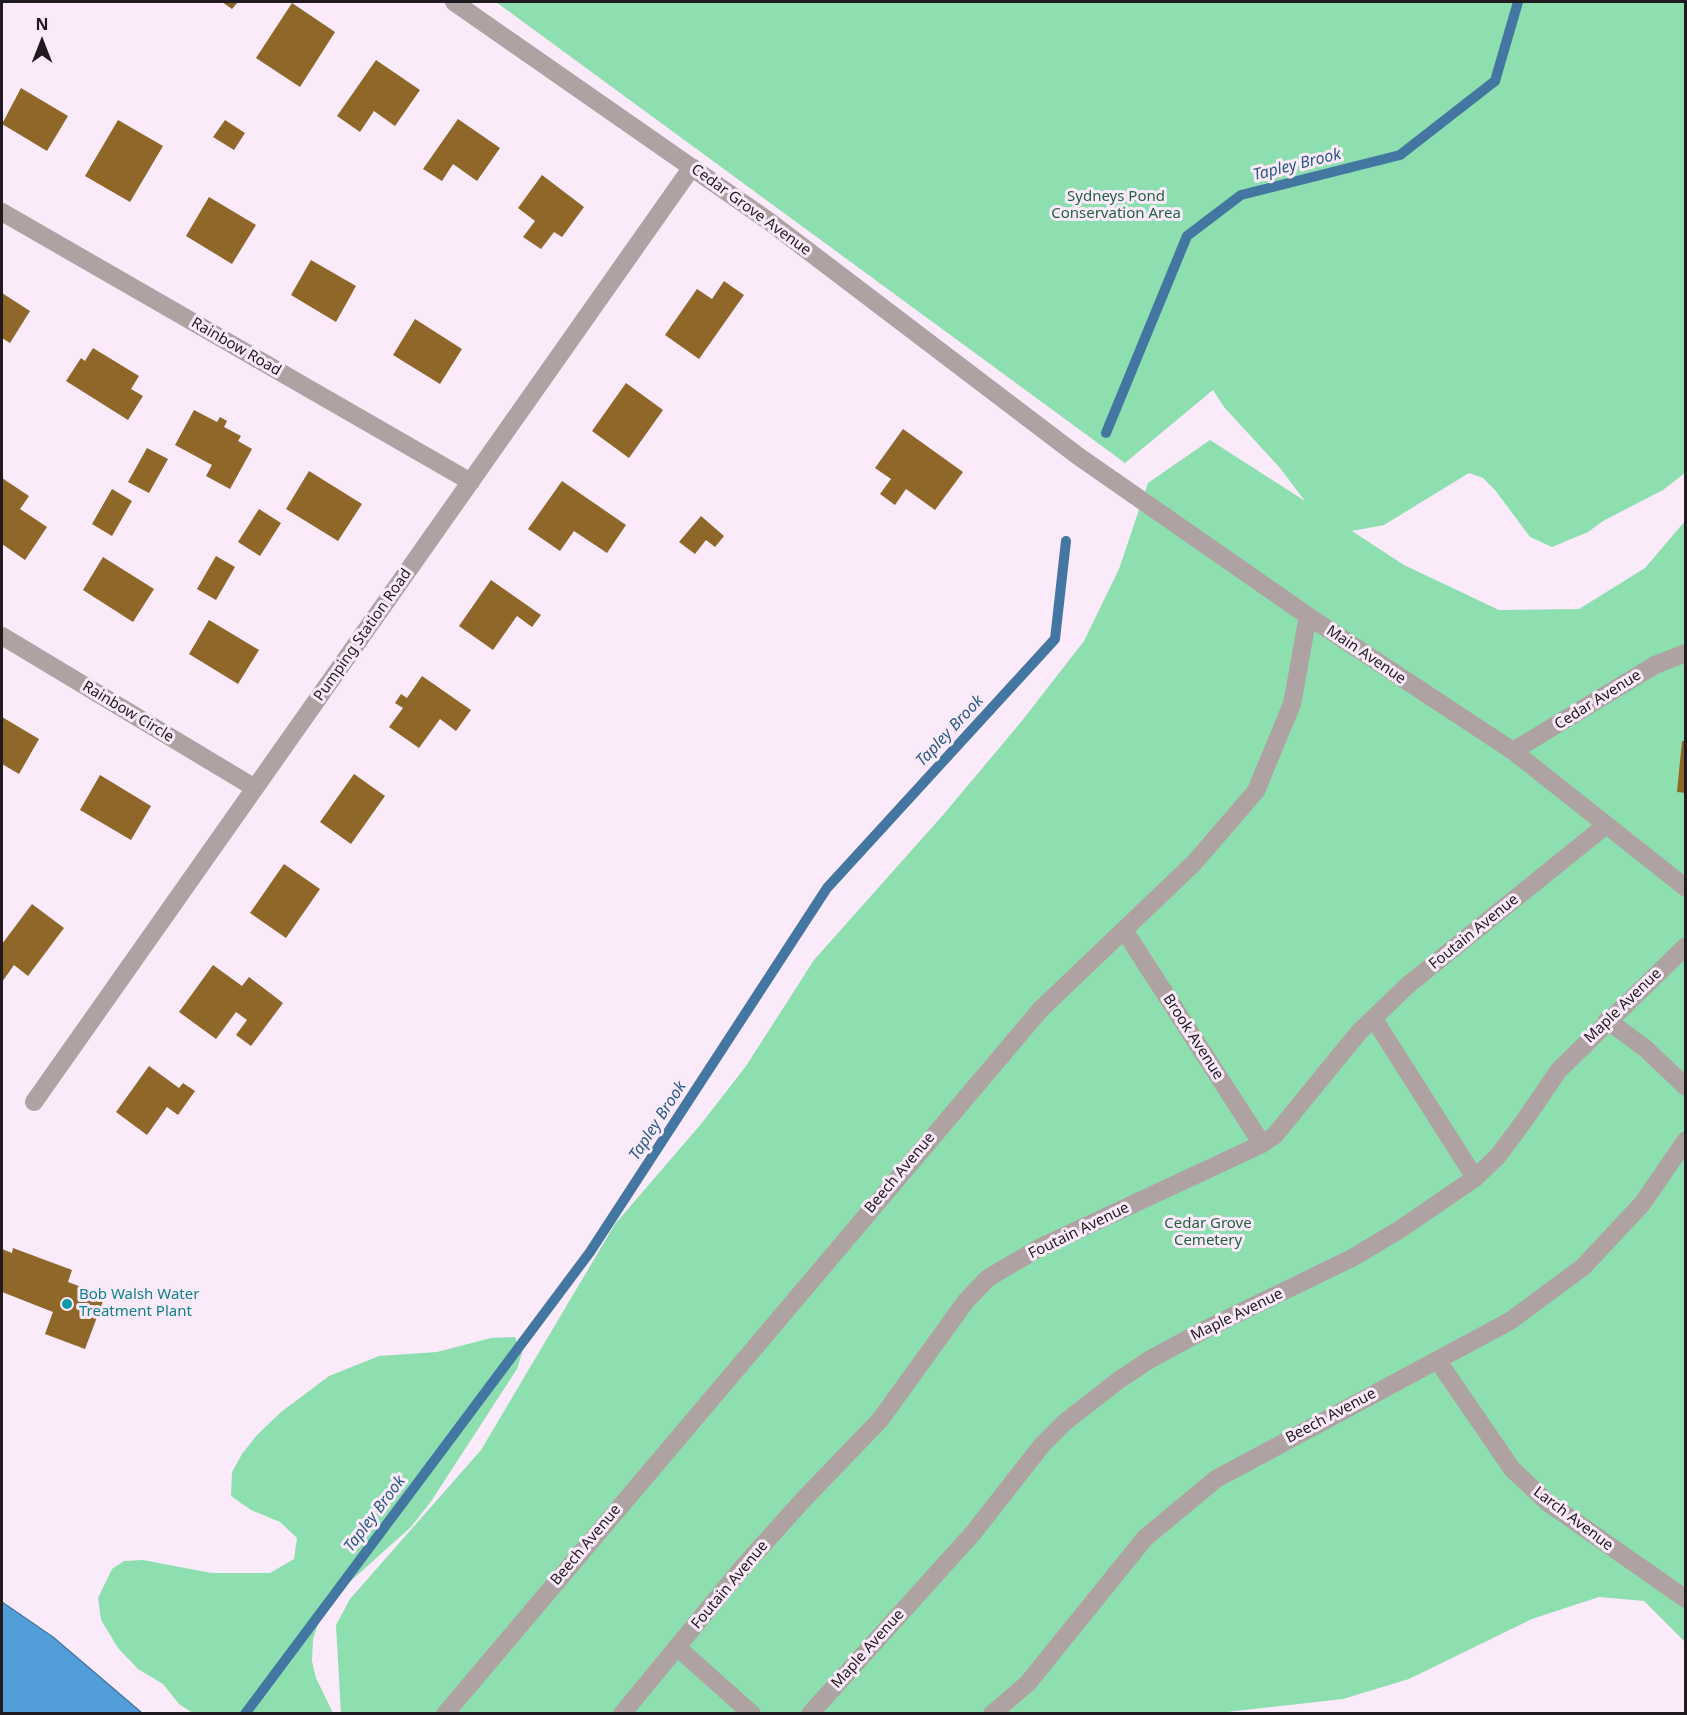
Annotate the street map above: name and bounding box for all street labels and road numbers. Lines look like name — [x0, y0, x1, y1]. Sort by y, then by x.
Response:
street label: Cedar Grove Avenue — [687, 160, 815, 260]
street label: Rainbow Road — [188, 314, 284, 380]
street label: Pumping Station Road — [310, 565, 416, 705]
street label: Main Avenue — [1323, 622, 1409, 688]
street label: Cedar Avenue — [1552, 666, 1644, 734]
street label: Rainbow Circle — [79, 678, 177, 746]
street label: Foutain Avenue — [1426, 890, 1522, 974]
street label: Maple Avenue — [1581, 965, 1665, 1047]
street label: Brook Avenue — [1159, 991, 1227, 1083]
street label: Beech Avenue — [861, 1129, 939, 1217]
street label: Foutain Avenue — [1026, 1199, 1132, 1263]
street label: Maple Avenue — [1188, 1285, 1286, 1345]
street label: Beech Avenue — [1283, 1385, 1379, 1447]
street label: Larch Avenue — [1530, 1483, 1616, 1555]
street label: Beech Avenue — [547, 1501, 625, 1589]
street label: Foutain Avenue — [688, 1537, 772, 1633]
street label: Maple Avenue — [828, 1606, 908, 1692]

